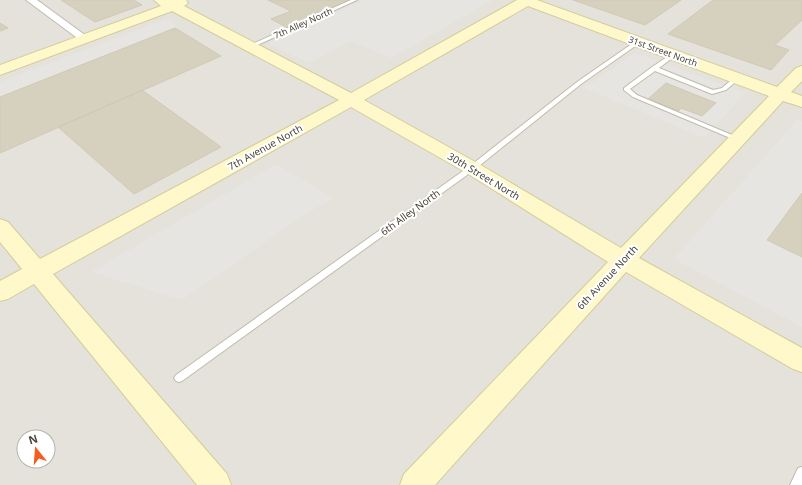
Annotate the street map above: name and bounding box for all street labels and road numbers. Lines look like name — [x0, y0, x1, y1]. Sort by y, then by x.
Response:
street label: 7th Alley North — [271, 4, 335, 42]
street label: 31st Street North — [627, 32, 699, 70]
street label: 7th Avenue North — [225, 121, 305, 173]
street label: 30th Street North — [445, 149, 523, 203]
street label: 6th Alley North — [377, 186, 443, 238]
street label: 6th Avenue North — [573, 242, 641, 312]

